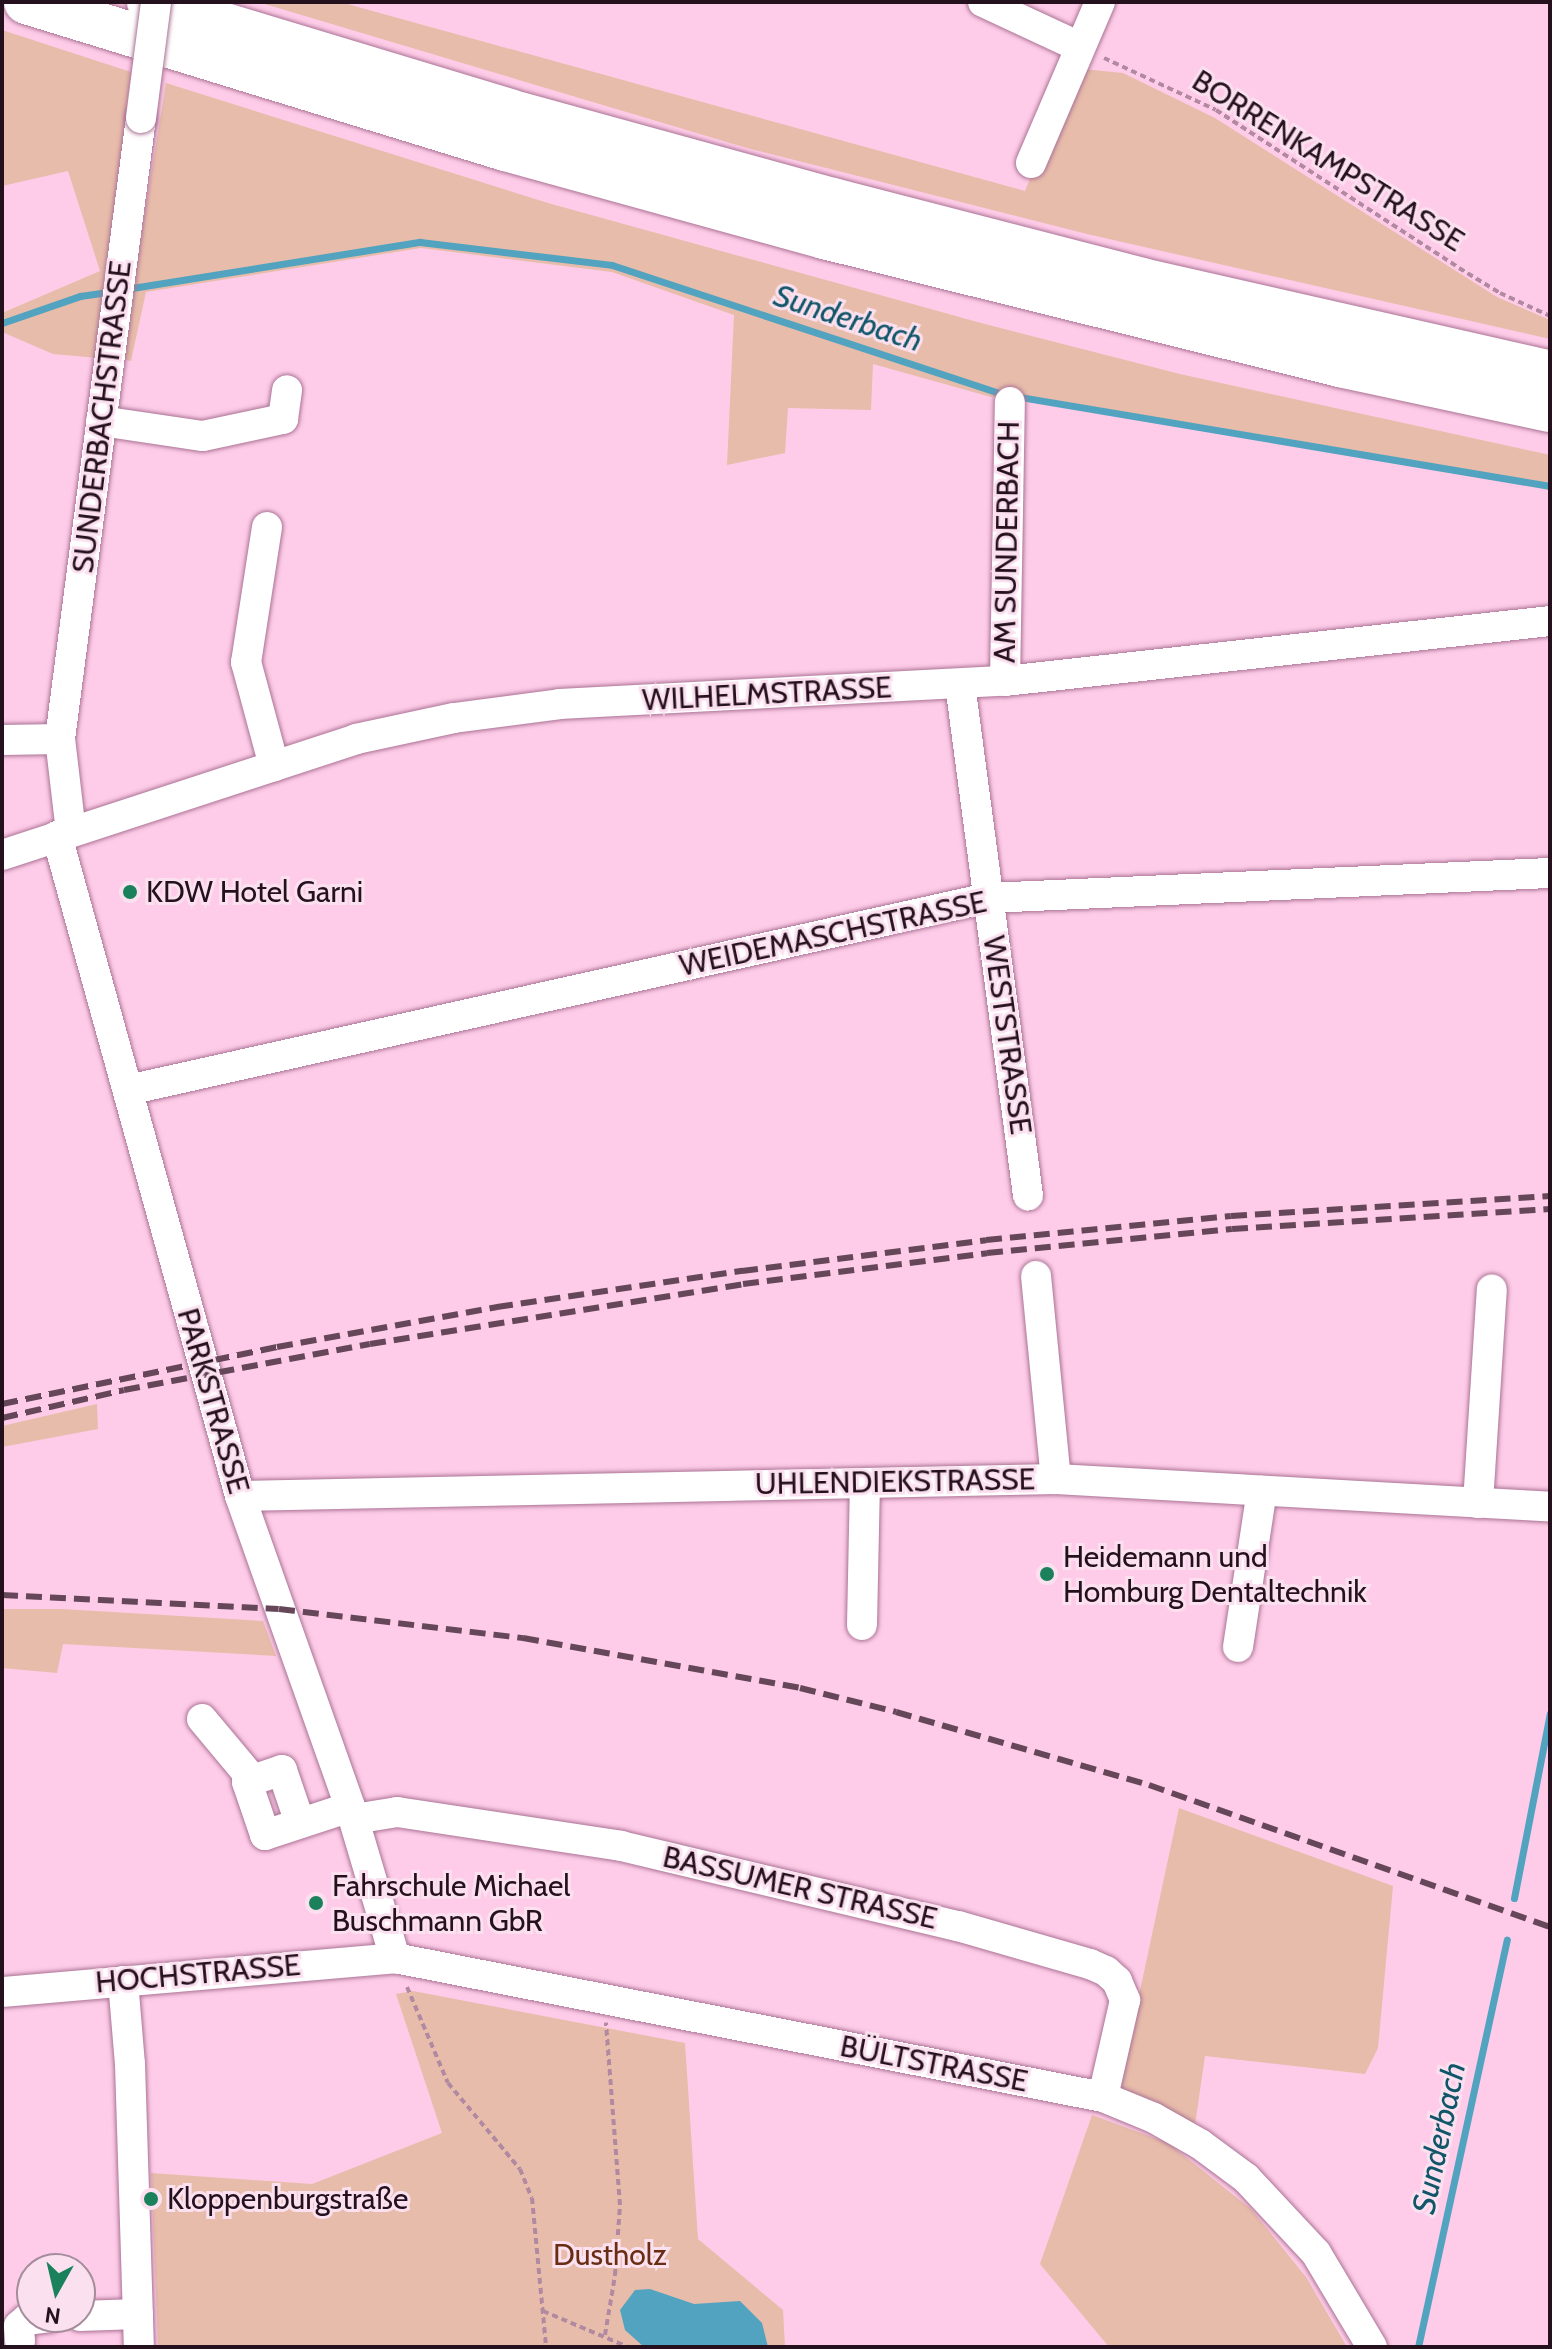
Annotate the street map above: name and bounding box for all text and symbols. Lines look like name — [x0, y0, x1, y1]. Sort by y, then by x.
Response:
street label: BORRENKAMPSTRASSE — [1186, 63, 1470, 259]
street label: SUNDERBACHSTRASSE — [65, 259, 139, 575]
water label: Sunderbach — [769, 276, 927, 360]
street label: AM SUNDERBACH — [987, 421, 1027, 663]
street label: WILHELMSTRASSE — [641, 669, 893, 719]
place label: KDW Hotel Garni — [146, 874, 363, 910]
marker: KDW Hotel Garni — [121, 883, 139, 901]
street label: WEIDEMASCHSTRASSE — [676, 884, 990, 984]
street label: WESTSTRASSE — [975, 933, 1039, 1137]
street label: PARKSTRASSE — [169, 1304, 257, 1498]
street label: UHLENDIEKSTRASSE — [755, 1462, 1035, 1502]
place label: Heidemann und Homburg Dentaltechnik — [1063, 1539, 1367, 1610]
marker: Heidemann und Homburg Dentaltechnik — [1038, 1565, 1056, 1583]
street label: BASSUMER STRASSE — [659, 1839, 941, 1937]
place label: Fahrschule Michael Buschmann GbR — [332, 1868, 570, 1938]
marker: Fahrschule Michael Buschmann GbR — [307, 1894, 325, 1912]
street label: HOCHSTRASSE — [94, 1947, 302, 2001]
street label: BÜLTSTRASSE — [837, 2028, 1031, 2100]
water label: Sunderbach — [1404, 2059, 1474, 2217]
place label: Kloppenburgstraße — [167, 2181, 408, 2217]
marker: Kloppenburgstraße — [142, 2190, 160, 2208]
park label: Dustholz — [553, 2237, 667, 2273]
north arrow — [16, 2253, 96, 2333]
text: N — [43, 2301, 62, 2330]

